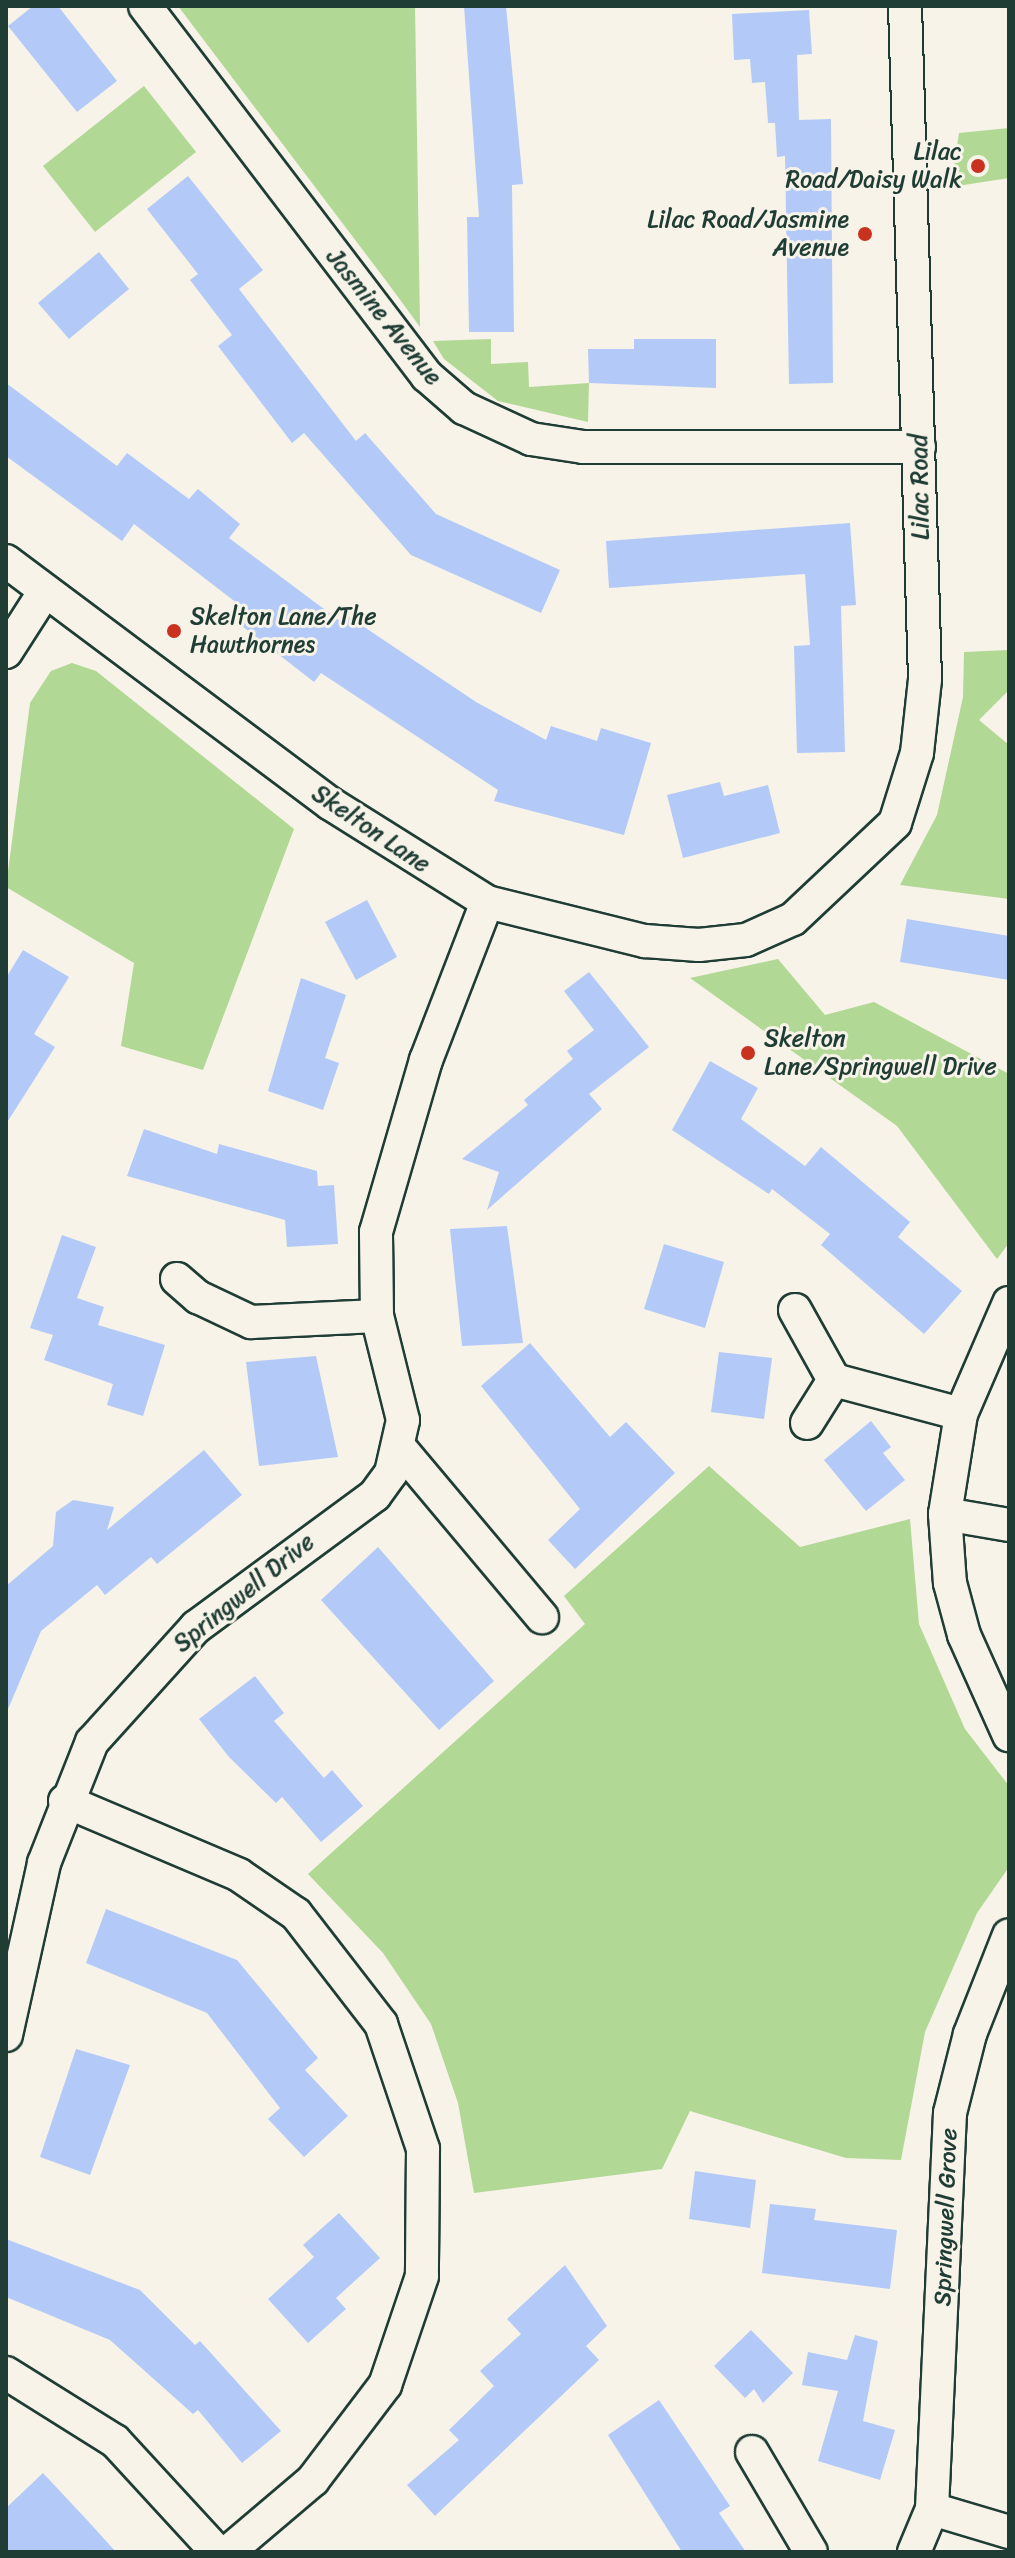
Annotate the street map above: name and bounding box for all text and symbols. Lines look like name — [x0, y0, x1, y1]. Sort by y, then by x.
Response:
place label: Lilac Road/Daisy Walk — [786, 138, 962, 194]
marker: Lilac Road/Daisy Walk — [969, 157, 987, 175]
place label: Lilac Road/Jasmine Avenue — [647, 206, 849, 262]
marker: Lilac Road/Jasmine Avenue — [856, 225, 874, 243]
street label: Jasmine Avenue — [320, 243, 448, 391]
street label: Lilac Road — [905, 434, 935, 540]
place label: Skelton Lane/The Hawthornes — [190, 603, 377, 659]
marker: Skelton Lane/The Hawthornes — [165, 622, 183, 640]
street label: Skelton Lane — [306, 779, 436, 879]
place label: Skelton Lane/Springwell Drive — [764, 1025, 997, 1081]
marker: Skelton Lane/Springwell Drive — [739, 1044, 757, 1062]
street label: Springwell Drive — [168, 1528, 320, 1658]
street label: Springwell Grove — [928, 2127, 964, 2307]

